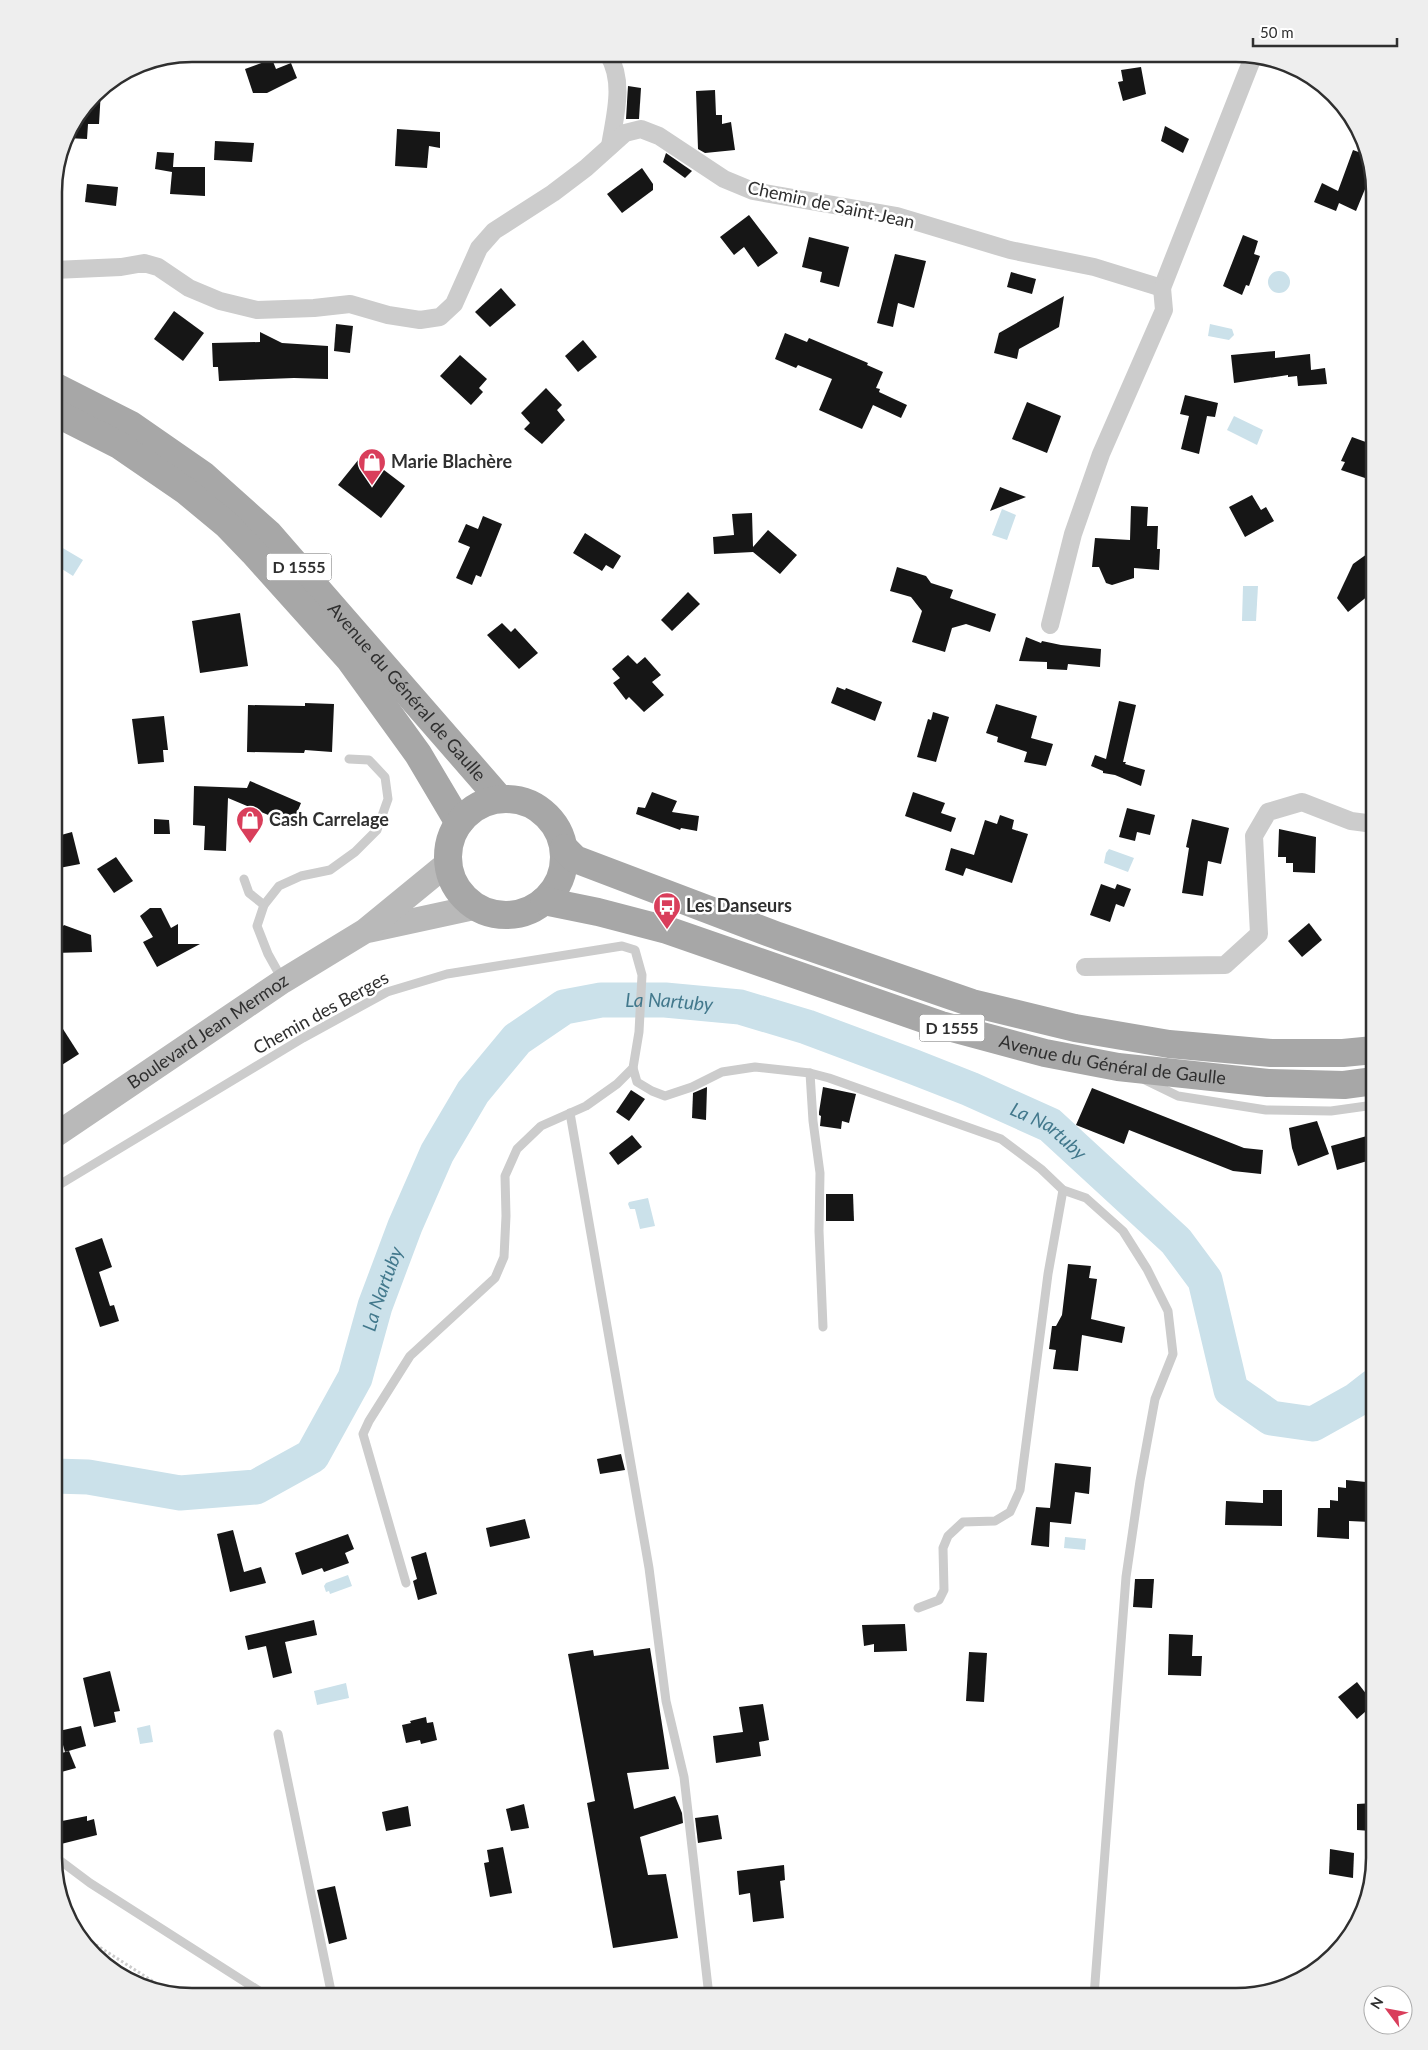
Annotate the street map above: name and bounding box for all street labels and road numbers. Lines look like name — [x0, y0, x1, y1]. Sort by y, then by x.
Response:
street label: Chemin de Saint-Jean — [746, 176, 917, 232]
road number: D 1555 — [266, 554, 332, 580]
street label: Avenue du Général de Gaulle — [324, 597, 491, 785]
street label: Chemin des Berges — [249, 966, 392, 1058]
street label: Boulevard Jean Mermoz — [123, 969, 292, 1093]
road number: D 1555 — [920, 1014, 984, 1042]
street label: Avenue du Général de Gaulle — [997, 1029, 1227, 1088]

